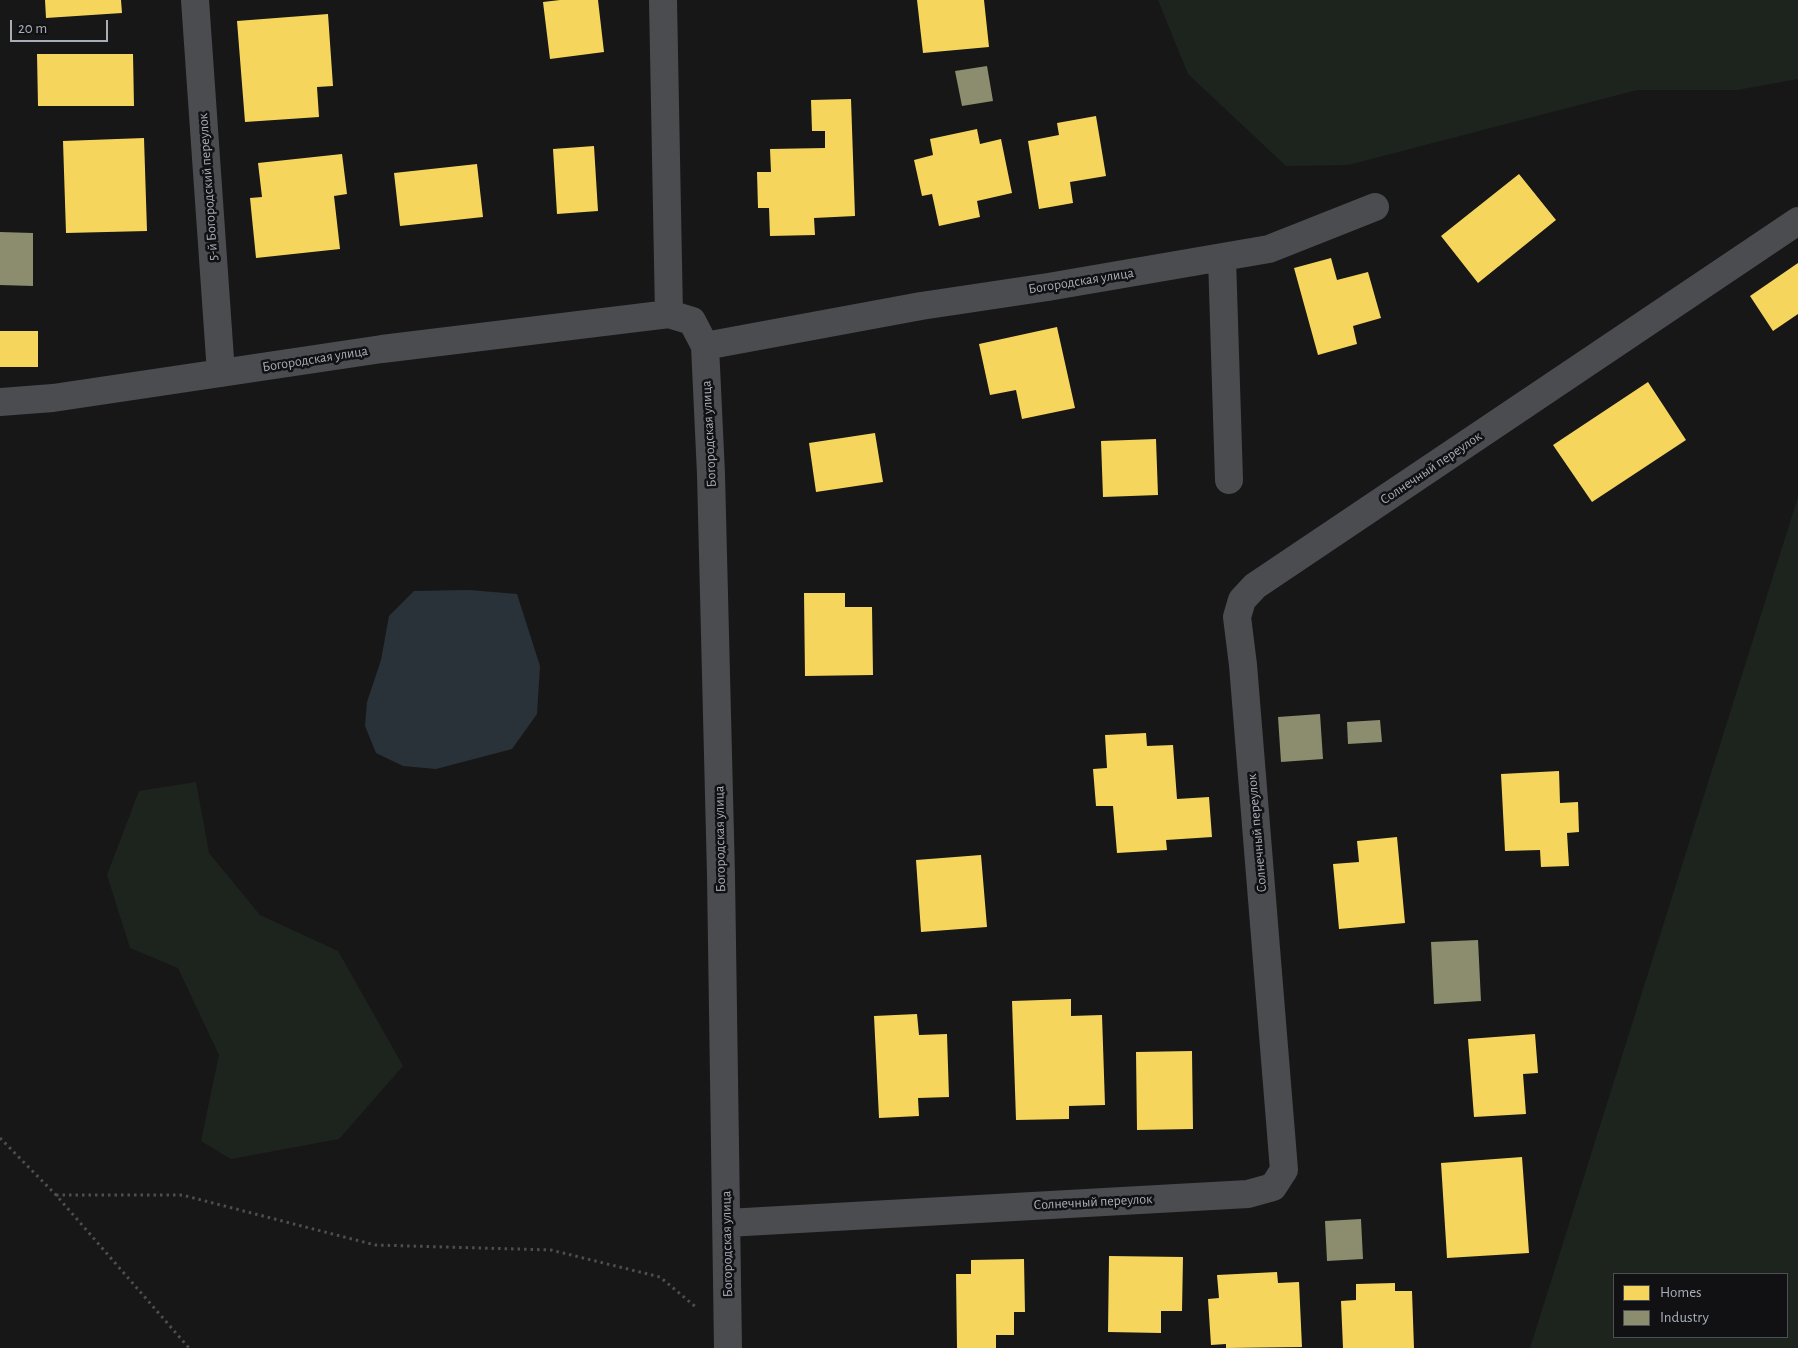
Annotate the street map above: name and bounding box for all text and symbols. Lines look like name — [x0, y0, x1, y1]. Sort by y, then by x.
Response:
scale bar — [12, 10, 110, 42]
text: 20 m — [18, 21, 47, 36]
street label: 5-й Богородский переулок — [194, 113, 222, 261]
street label: Богородская улица — [1027, 264, 1135, 298]
street label: Богородская улица — [261, 342, 369, 376]
street label: Богородская улица — [698, 380, 720, 488]
street label: Солнечный переулок — [1377, 428, 1485, 508]
street label: Солнечный переулок — [1243, 773, 1271, 893]
street label: Богородская улица — [711, 785, 729, 893]
street label: Богородская улица — [718, 1190, 736, 1298]
street label: Солнечный переулок — [1033, 1190, 1153, 1214]
legend — [1613, 1273, 1788, 1338]
text: Homes — [1660, 1285, 1702, 1300]
text: Industry — [1660, 1310, 1709, 1325]

